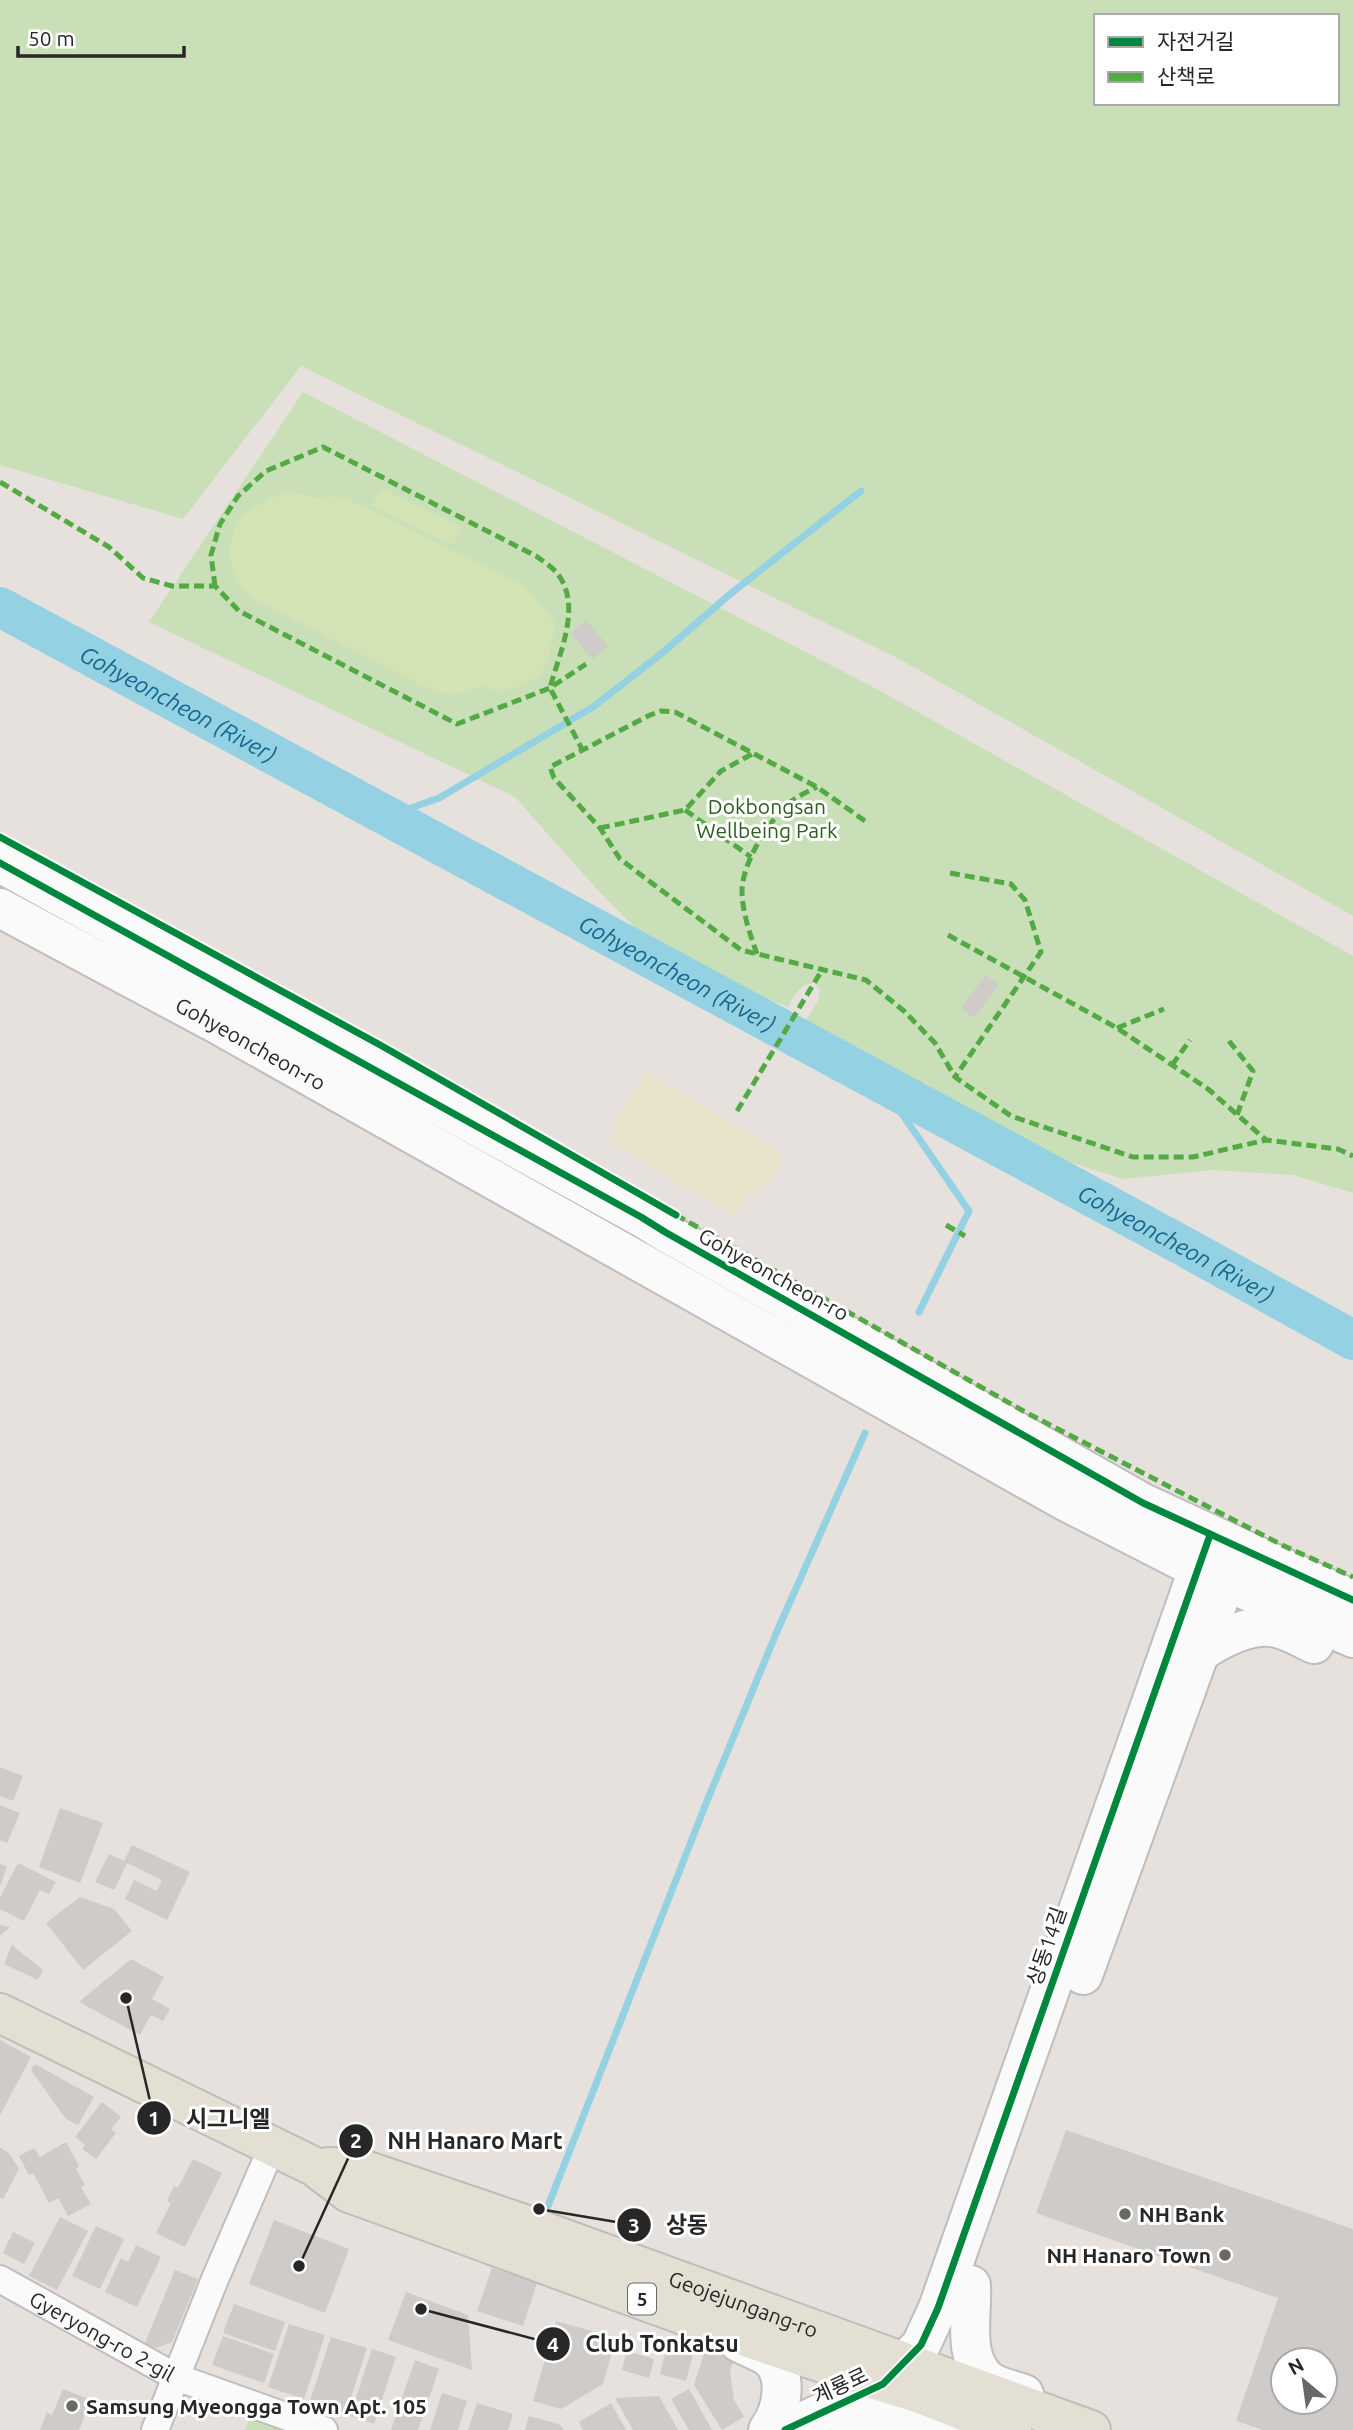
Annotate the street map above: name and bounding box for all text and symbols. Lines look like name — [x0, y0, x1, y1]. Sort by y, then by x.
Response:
scale bar — [18, 14, 184, 58]
legend — [1094, 14, 1339, 105]
text: 50 m — [28, 26, 75, 50]
text: 자전거길 — [1157, 29, 1234, 53]
text: 산책로 — [1157, 64, 1215, 88]
water label: Gohyeoncheon (River) — [76, 640, 281, 767]
park label: Dokbongsan Wellbeing Park — [696, 794, 838, 842]
water label: Gohyeoncheon (River) — [575, 910, 780, 1037]
street label: Gohyeoncheon-ro — [172, 992, 330, 1095]
water label: Gohyeoncheon (River) — [1074, 1179, 1278, 1307]
street label: Gohyeoncheon-ro — [695, 1223, 853, 1325]
street label: 상동14길 — [1021, 1903, 1071, 1989]
callout: 시그니엘 — [136, 2096, 284, 2140]
text: 1 — [148, 2106, 160, 2130]
text: 시그니엘 — [186, 2106, 270, 2131]
callout: NH Hanaro Mart — [338, 2119, 576, 2163]
text: 2 — [350, 2128, 362, 2152]
text: NH Hanaro Mart — [387, 2128, 563, 2153]
place label: NH Bank — [1139, 2202, 1224, 2226]
callout: 상동 — [617, 2203, 722, 2247]
marker: NH Bank — [1117, 2206, 1133, 2222]
text: 상동 — [666, 2212, 708, 2237]
text: 3 — [628, 2213, 640, 2237]
place label: NH Hanaro Town — [1046, 2243, 1211, 2267]
marker: NH Hanaro Town — [1217, 2247, 1233, 2263]
street label: Geojejungang-ro — [666, 2266, 821, 2342]
road number: 5 — [628, 2284, 656, 2314]
street label: Gyeryong-ro 2-gil — [26, 2286, 179, 2386]
callout: Club Tonkatsu — [536, 2322, 752, 2366]
text: Club Tonkatsu — [585, 2331, 739, 2356]
text: 4 — [547, 2332, 559, 2356]
north arrow — [1269, 2346, 1339, 2416]
text: N — [1284, 2353, 1307, 2379]
street label: 계룡로 — [809, 2362, 871, 2408]
place label: Samsung Myeongga Town Apt. 105 — [86, 2394, 427, 2418]
marker: Samsung Myeongga Town Apt. 105 — [64, 2398, 80, 2414]

